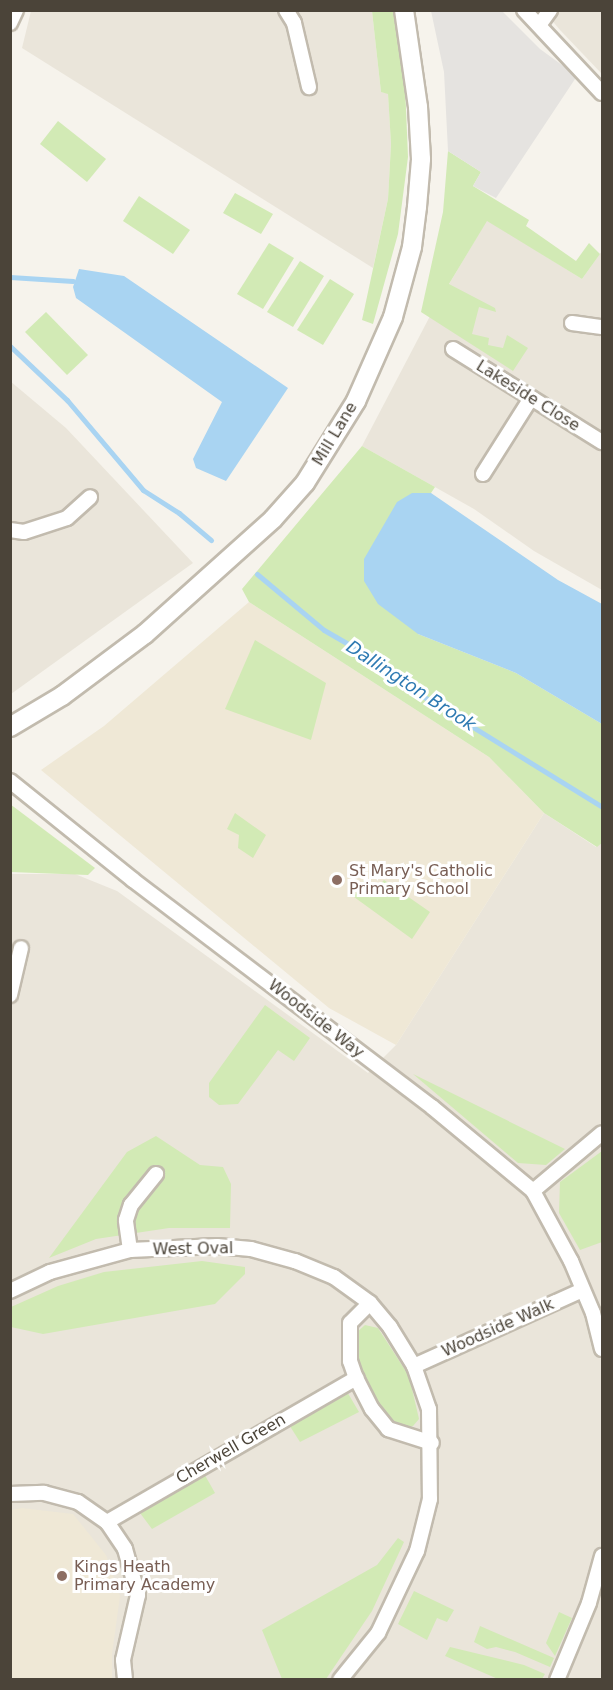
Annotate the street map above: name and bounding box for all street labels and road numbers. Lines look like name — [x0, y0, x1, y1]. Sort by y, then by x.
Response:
street label: Lakeside Close — [473, 356, 583, 436]
street label: Mill Lane — [309, 399, 361, 469]
street label: Woodside Way — [264, 976, 368, 1062]
street label: West Oval — [152, 1239, 234, 1259]
street label: Woodside Walk — [439, 1295, 557, 1361]
street label: Cherwell Green — [173, 1410, 289, 1488]

